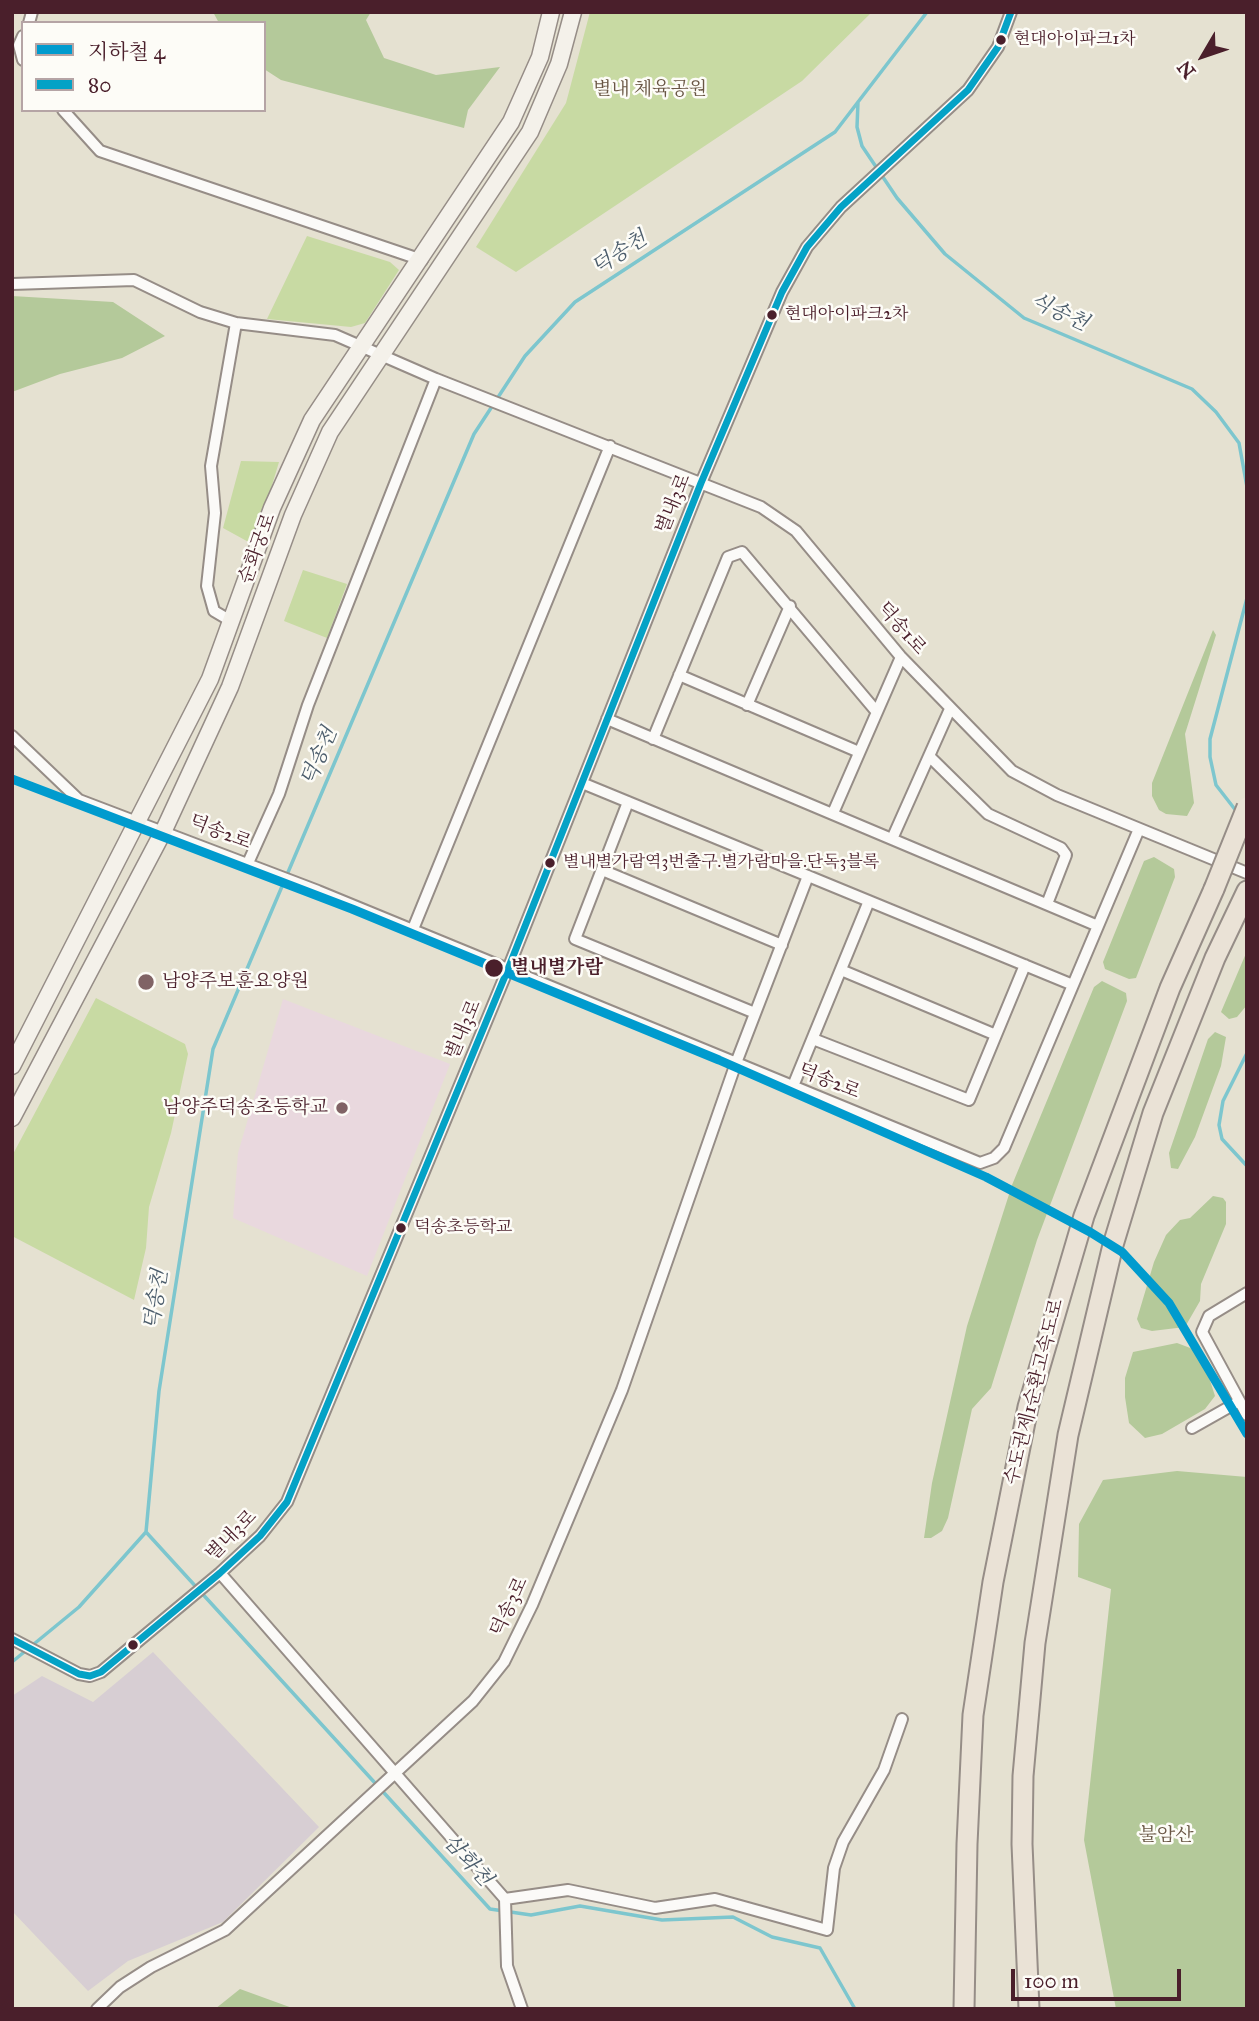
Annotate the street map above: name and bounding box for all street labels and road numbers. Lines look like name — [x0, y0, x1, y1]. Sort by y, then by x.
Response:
street label: 별내3로 — [652, 471, 696, 537]
street label: 순화궁로 — [235, 511, 281, 587]
street label: 덕송1로 — [872, 598, 930, 660]
street label: 덕송2로 — [186, 811, 254, 855]
street label: 별내3로 — [441, 997, 487, 1063]
street label: 덕송2로 — [795, 1059, 863, 1105]
street label: 수도권제1순환고속도로 — [1001, 1297, 1069, 1487]
street label: 별내3로 — [202, 1506, 262, 1566]
street label: 덕송3로 — [486, 1574, 534, 1640]

